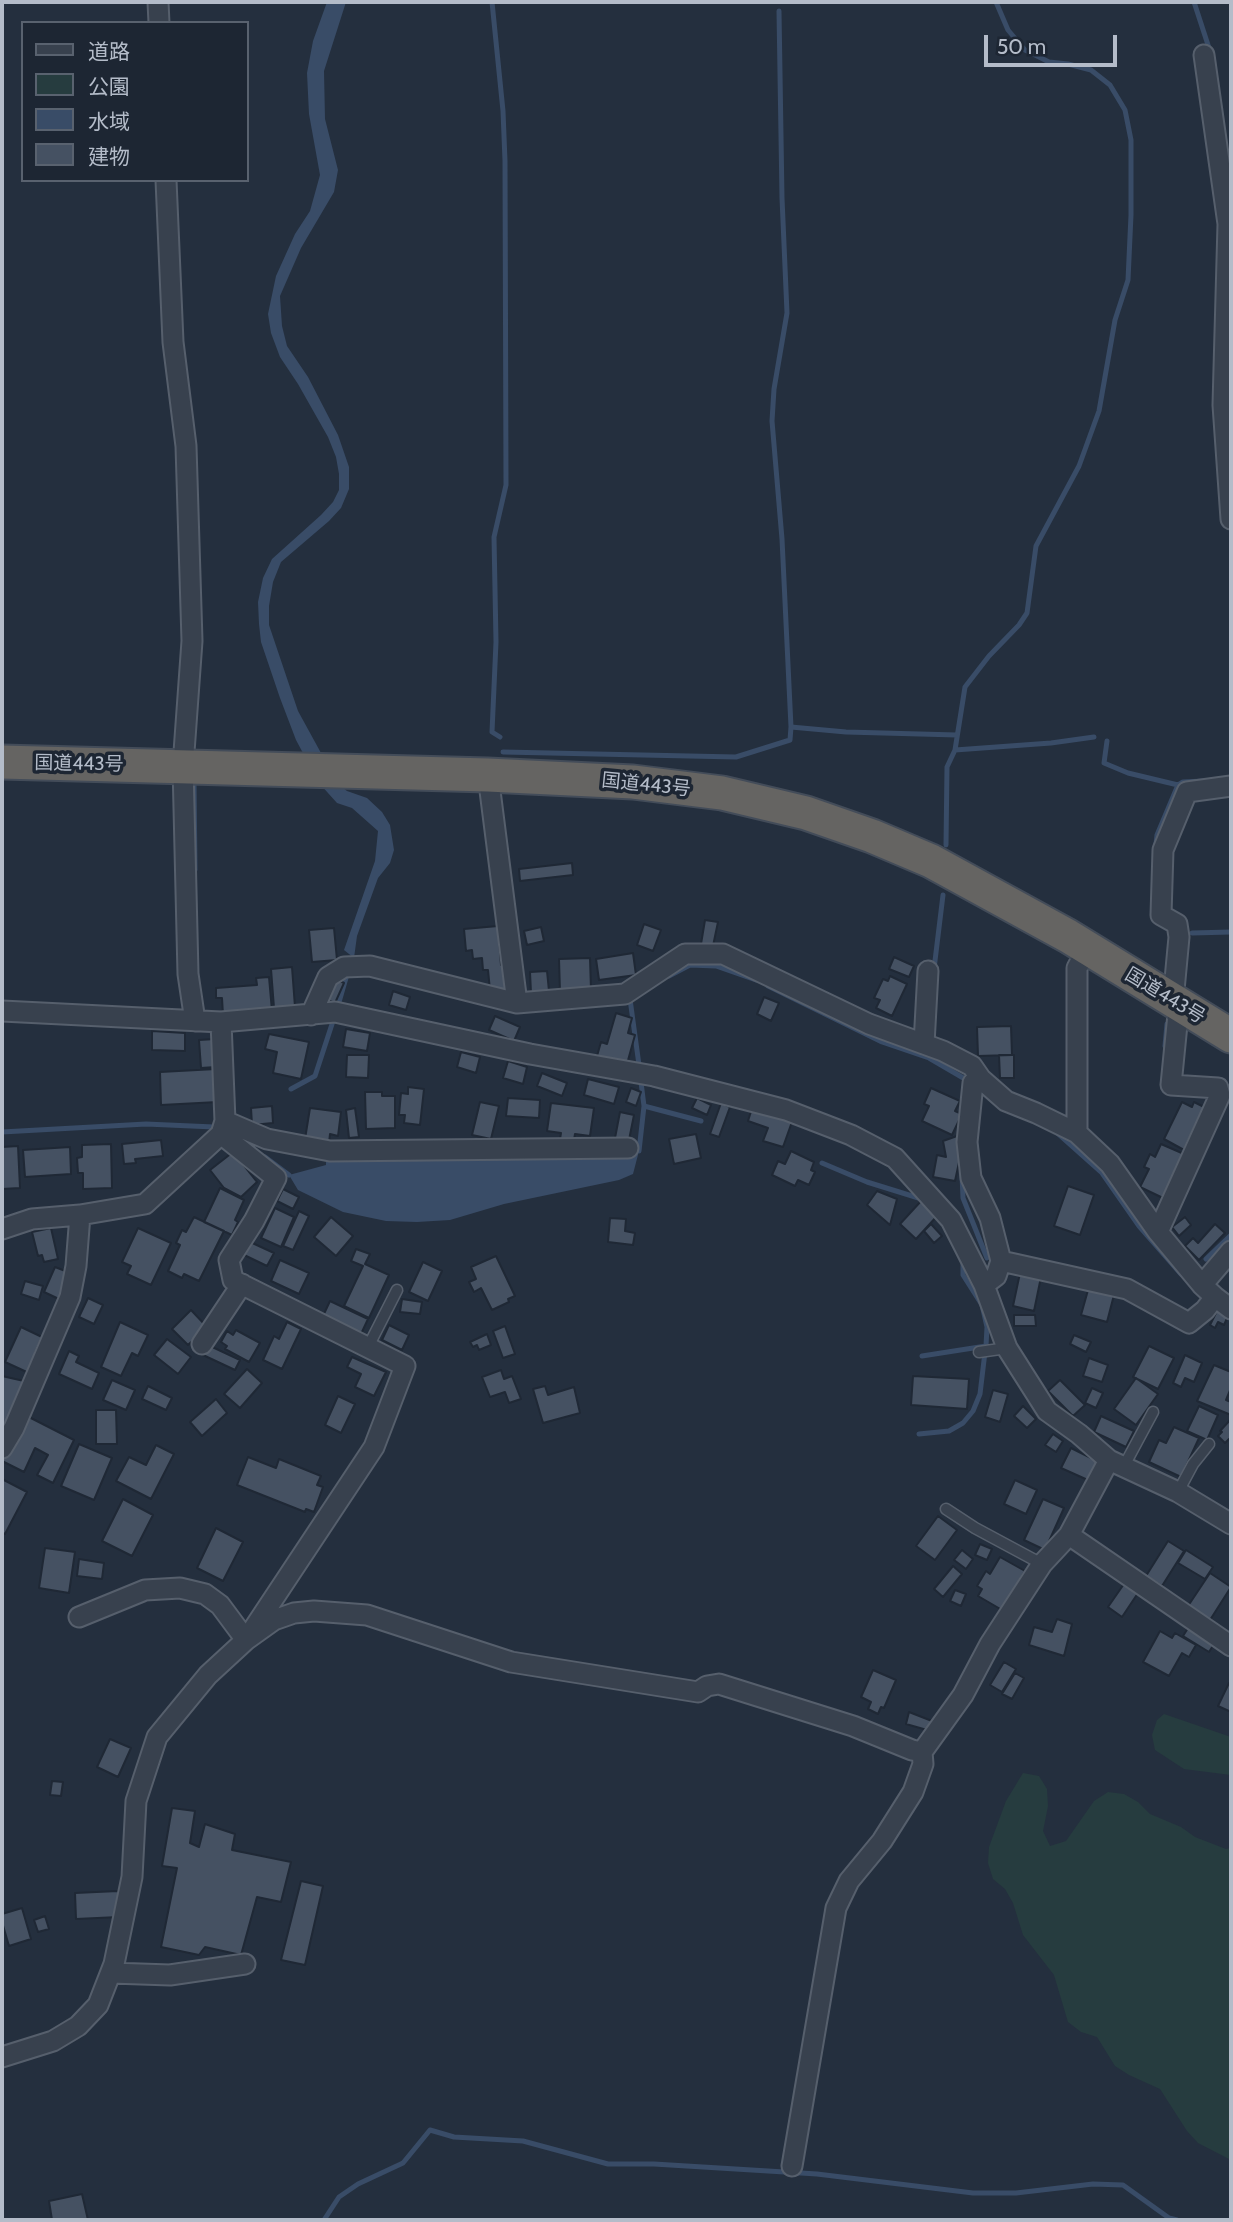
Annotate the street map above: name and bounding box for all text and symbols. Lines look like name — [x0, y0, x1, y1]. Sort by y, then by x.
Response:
legend — [21, 21, 248, 182]
scale bar — [988, 21, 1121, 65]
text: 50 m — [997, 34, 1046, 59]
text: 道路 — [88, 39, 130, 64]
text: 公園 — [88, 74, 130, 99]
text: 水域 — [88, 109, 130, 134]
text: 建物 — [88, 144, 130, 169]
street label: 国道443号 — [34, 752, 124, 776]
street label: 国道443号 — [600, 769, 692, 801]
street label: 国道443号 — [1121, 963, 1209, 1029]

